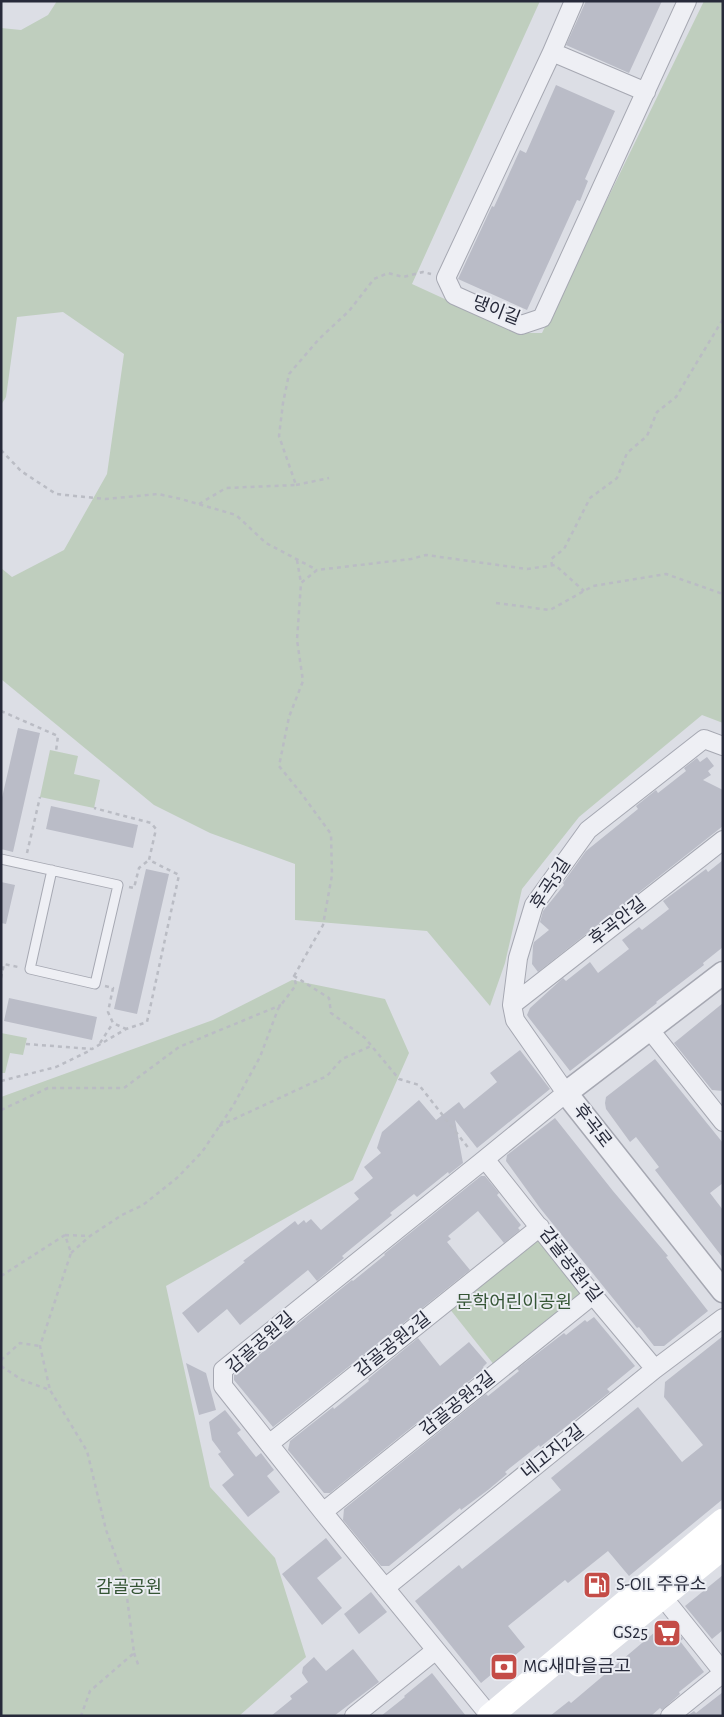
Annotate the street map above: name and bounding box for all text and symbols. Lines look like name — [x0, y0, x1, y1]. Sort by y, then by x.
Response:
street label: 댕이길 — [470, 292, 523, 328]
street label: 후곡5길 — [527, 855, 574, 913]
street label: 후곡안길 — [586, 894, 650, 949]
street label: 후곡로 — [570, 1100, 615, 1151]
street label: 감골공원1길 — [536, 1224, 605, 1306]
park label: 문학어린이공원 — [456, 1292, 572, 1312]
street label: 감골공원길 — [223, 1308, 298, 1377]
street label: 감골공원2길 — [351, 1309, 434, 1381]
street label: 감골공원3길 — [417, 1368, 499, 1439]
street label: 네고지2길 — [517, 1420, 588, 1482]
fuel station icon: S-OIL 주유소 — [582, 1570, 612, 1600]
place label: S-OIL 주유소 — [616, 1575, 706, 1594]
park label: 감골공원 — [96, 1578, 162, 1597]
supermarket icon: GS25 — [652, 1618, 682, 1648]
place label: GS25 — [613, 1624, 648, 1642]
bank icon: MG새마을금고 — [489, 1652, 519, 1682]
place label: MG새마을금고 — [523, 1657, 631, 1676]

